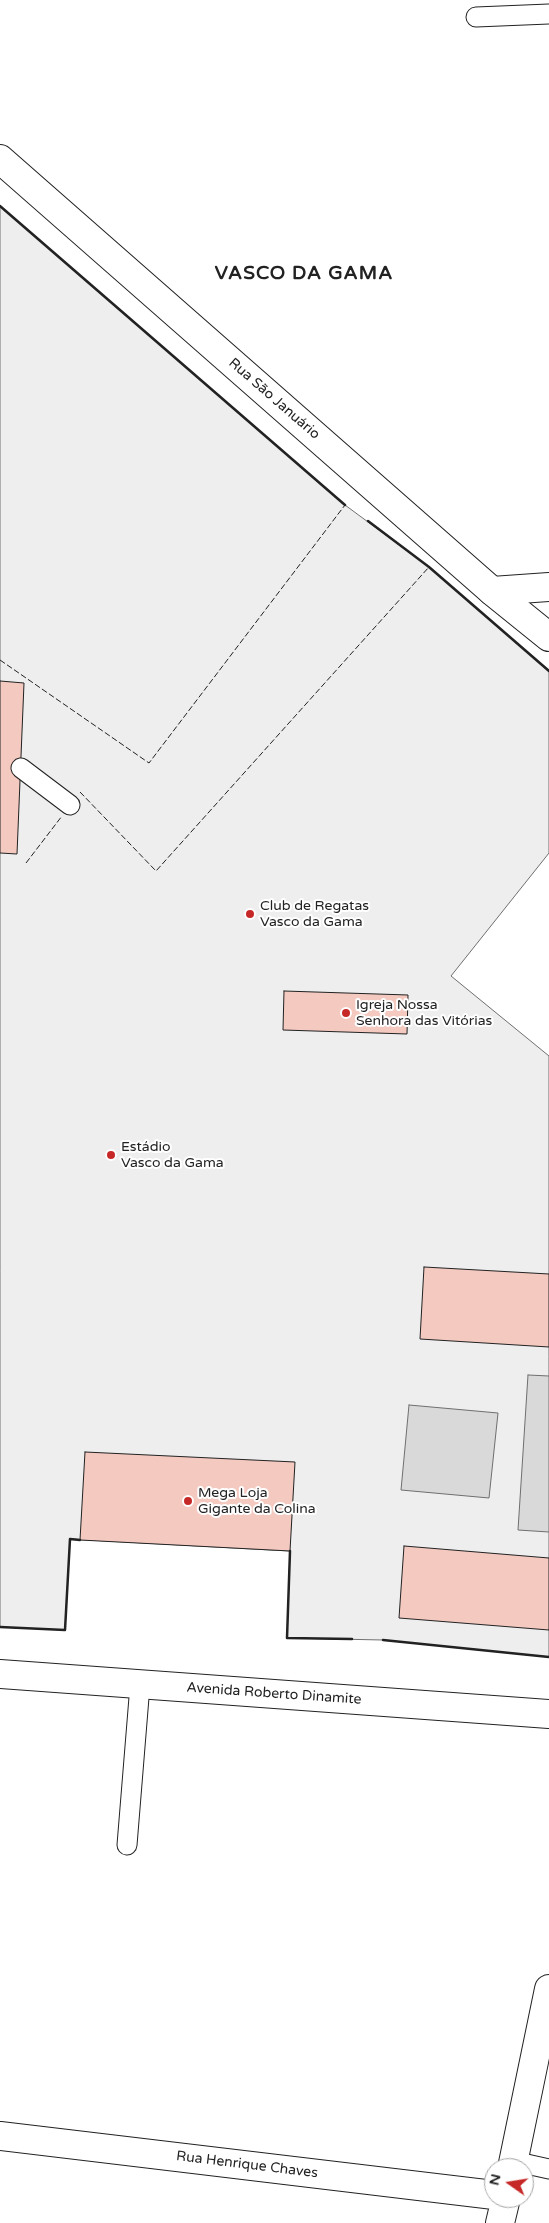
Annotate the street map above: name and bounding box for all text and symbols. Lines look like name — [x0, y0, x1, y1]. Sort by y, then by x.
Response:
district label: VASCO DA GAMA — [213, 263, 395, 285]
street label: Rua São Januário — [225, 355, 323, 443]
place label: Club de Regatas Vasco da Gama — [260, 898, 369, 930]
marker: Club de Regatas Vasco da Gama — [244, 908, 256, 920]
place label: Igreja Nossa Senhora das Vitórias — [356, 997, 492, 1030]
marker: Igreja Nossa Senhora das Vitórias — [340, 1007, 352, 1019]
place label: Estádio Vasco da Gama — [121, 1139, 224, 1172]
marker: Estádio Vasco da Gama — [105, 1149, 117, 1161]
place label: Mega Loja Gigante da Colina — [198, 1485, 316, 1518]
marker: Mega Loja Gigante da Colina — [182, 1495, 194, 1507]
street label: Avenida Roberto Dinamite — [186, 1680, 362, 1708]
street label: Rua Henrique Chaves — [175, 2148, 319, 2182]
north arrow — [484, 2158, 534, 2208]
text: N — [485, 2172, 504, 2187]

